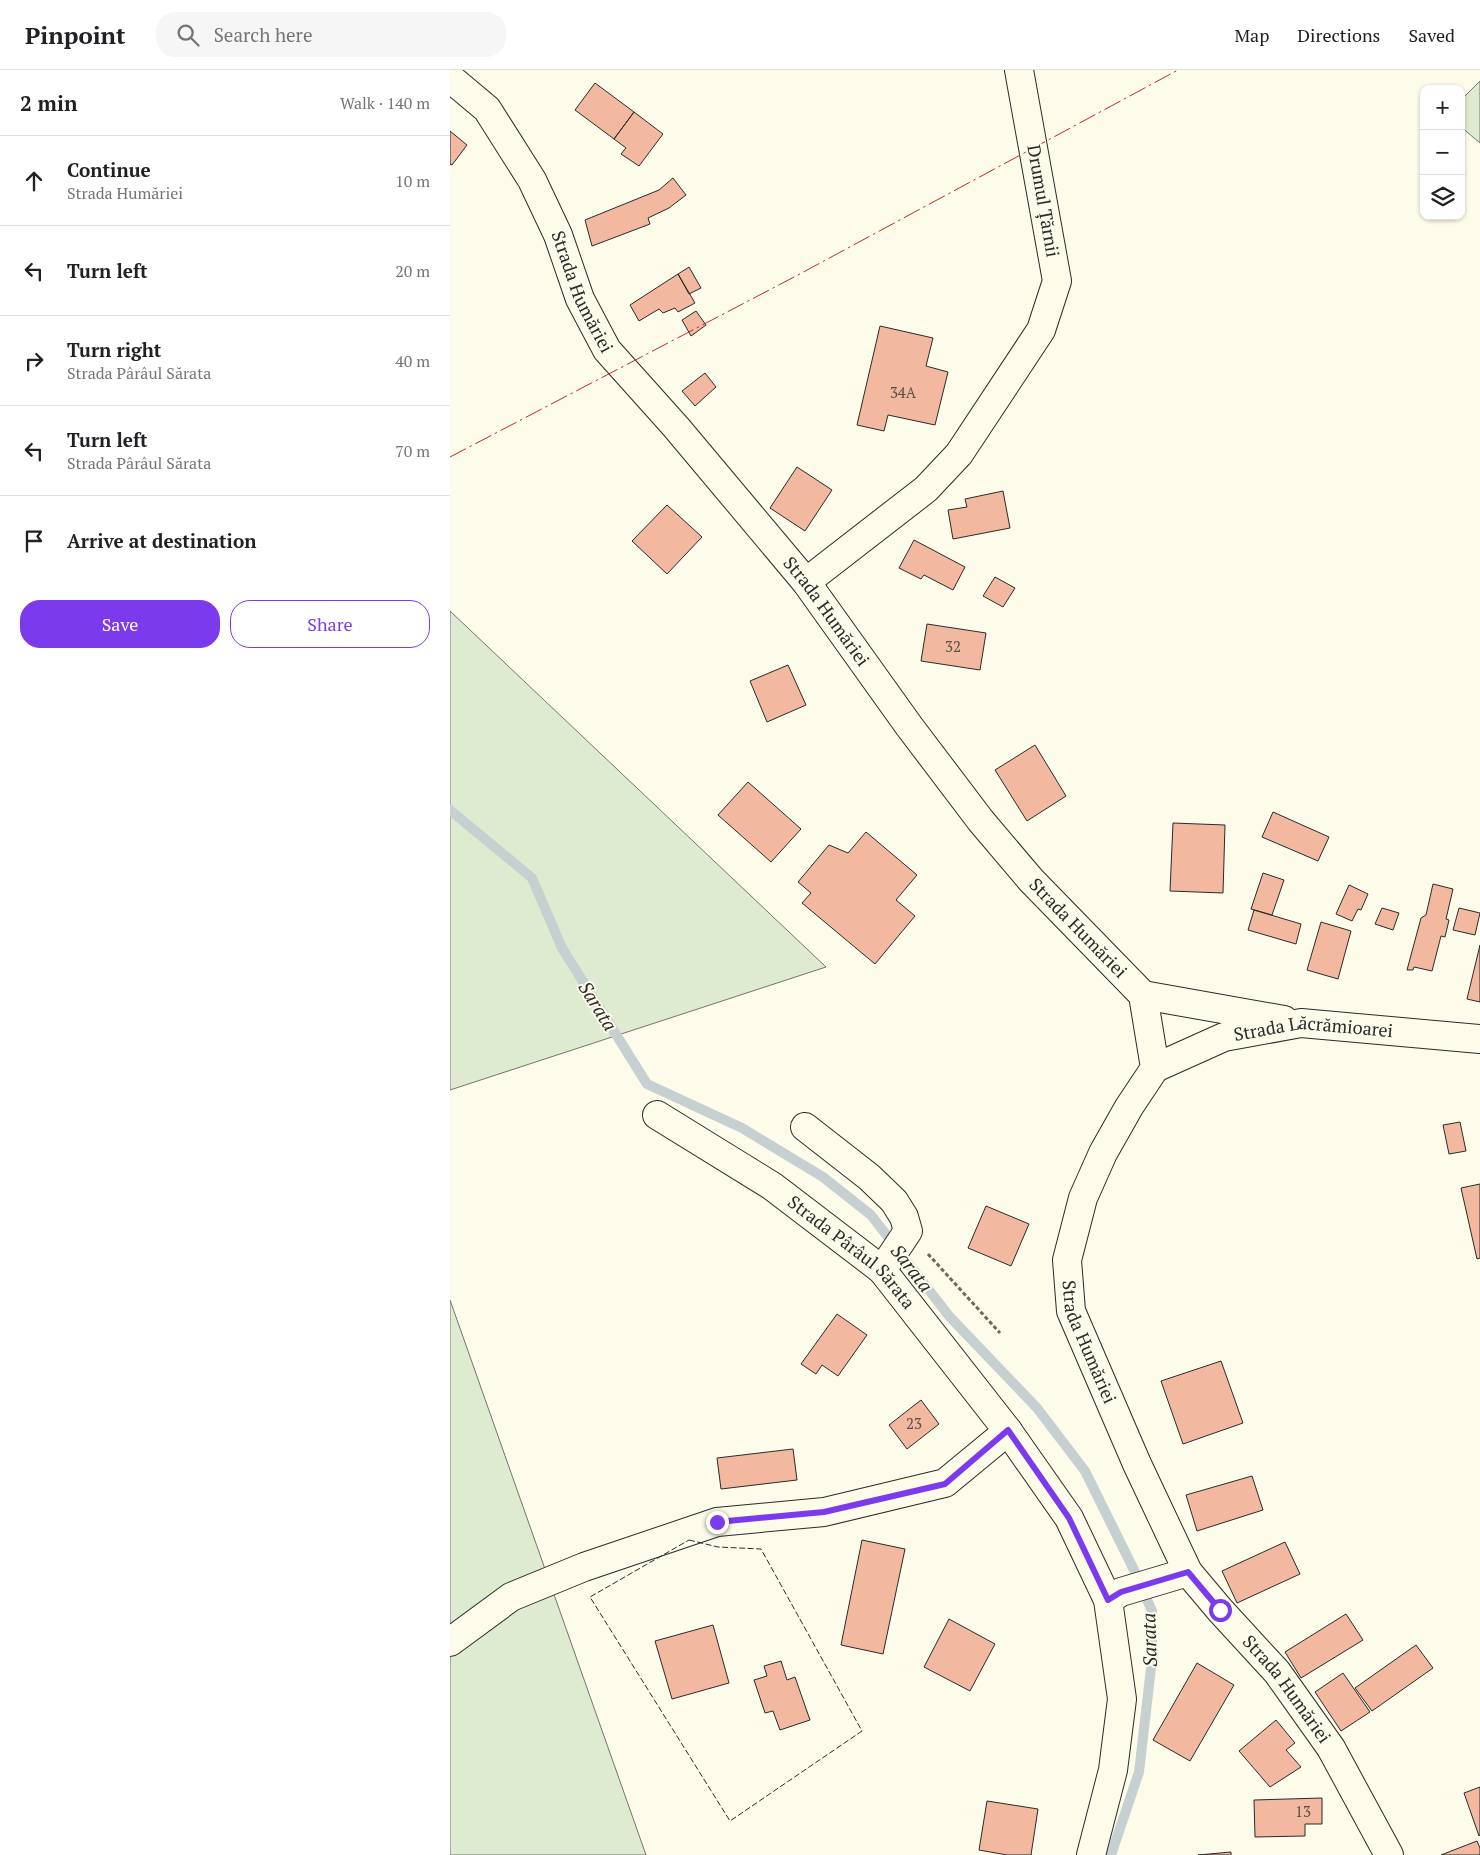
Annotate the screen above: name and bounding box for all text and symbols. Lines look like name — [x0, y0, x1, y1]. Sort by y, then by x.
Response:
search box — [156, 12, 506, 57]
text: Pinpoint — [25, 19, 126, 51]
icon: search — [174, 21, 202, 49]
text: Search here — [214, 22, 312, 47]
text: Map — [1234, 23, 1269, 47]
text: Directions — [1297, 23, 1380, 47]
text: Saved — [1408, 23, 1455, 47]
map controls — [1420, 85, 1465, 220]
button: + — [1420, 85, 1465, 130]
text: 2 min — [20, 89, 77, 117]
text: Walk · 140 m — [340, 92, 430, 114]
button: − — [1420, 130, 1465, 175]
street label: Drumul Țărnii — [1022, 143, 1066, 259]
text: Continue — [67, 157, 151, 182]
icon: ahead — [20, 167, 48, 195]
text: 10 m — [395, 170, 430, 192]
button: layers — [1420, 175, 1465, 220]
text: Strada Humăriei — [67, 182, 183, 204]
street label: Strada Humăriei — [546, 227, 619, 357]
icon: left — [20, 257, 48, 285]
text: Turn left — [67, 258, 148, 283]
text: 20 m — [395, 260, 430, 282]
text: Turn right — [67, 337, 161, 362]
icon: right — [20, 347, 48, 375]
text: 40 m — [395, 350, 430, 372]
text: Strada Pârâul Sărata — [67, 362, 211, 384]
house number: 34A — [890, 382, 917, 402]
text: Turn left — [67, 427, 148, 452]
icon: left — [20, 437, 48, 465]
text: 70 m — [395, 440, 430, 462]
text: Strada Pârâul Sărata — [67, 452, 211, 474]
icon: arrive — [20, 527, 48, 555]
text: Arrive at destination — [67, 528, 256, 553]
street label: Strada Humăriei — [779, 551, 875, 671]
button: Save — [20, 600, 220, 648]
button: Share — [230, 600, 430, 648]
house number: 32 — [945, 636, 961, 656]
street label: Strada Humăriei — [1024, 872, 1133, 983]
water label: Sarata — [573, 976, 623, 1035]
street label: Strada Lăcrămioarei — [1232, 1010, 1394, 1046]
street label: Strada Pârâul Sărata — [783, 1189, 921, 1313]
water label: Sarata — [886, 1239, 939, 1297]
street label: Strada Humăriei — [1058, 1279, 1123, 1407]
house number: 23 — [906, 1413, 922, 1433]
route end — [706, 1511, 729, 1534]
route start — [1209, 1599, 1232, 1622]
water label: Sarata — [1135, 1612, 1162, 1668]
street label: Strada Humăriei — [1238, 1629, 1337, 1748]
house number: 13 — [1295, 1801, 1311, 1821]

